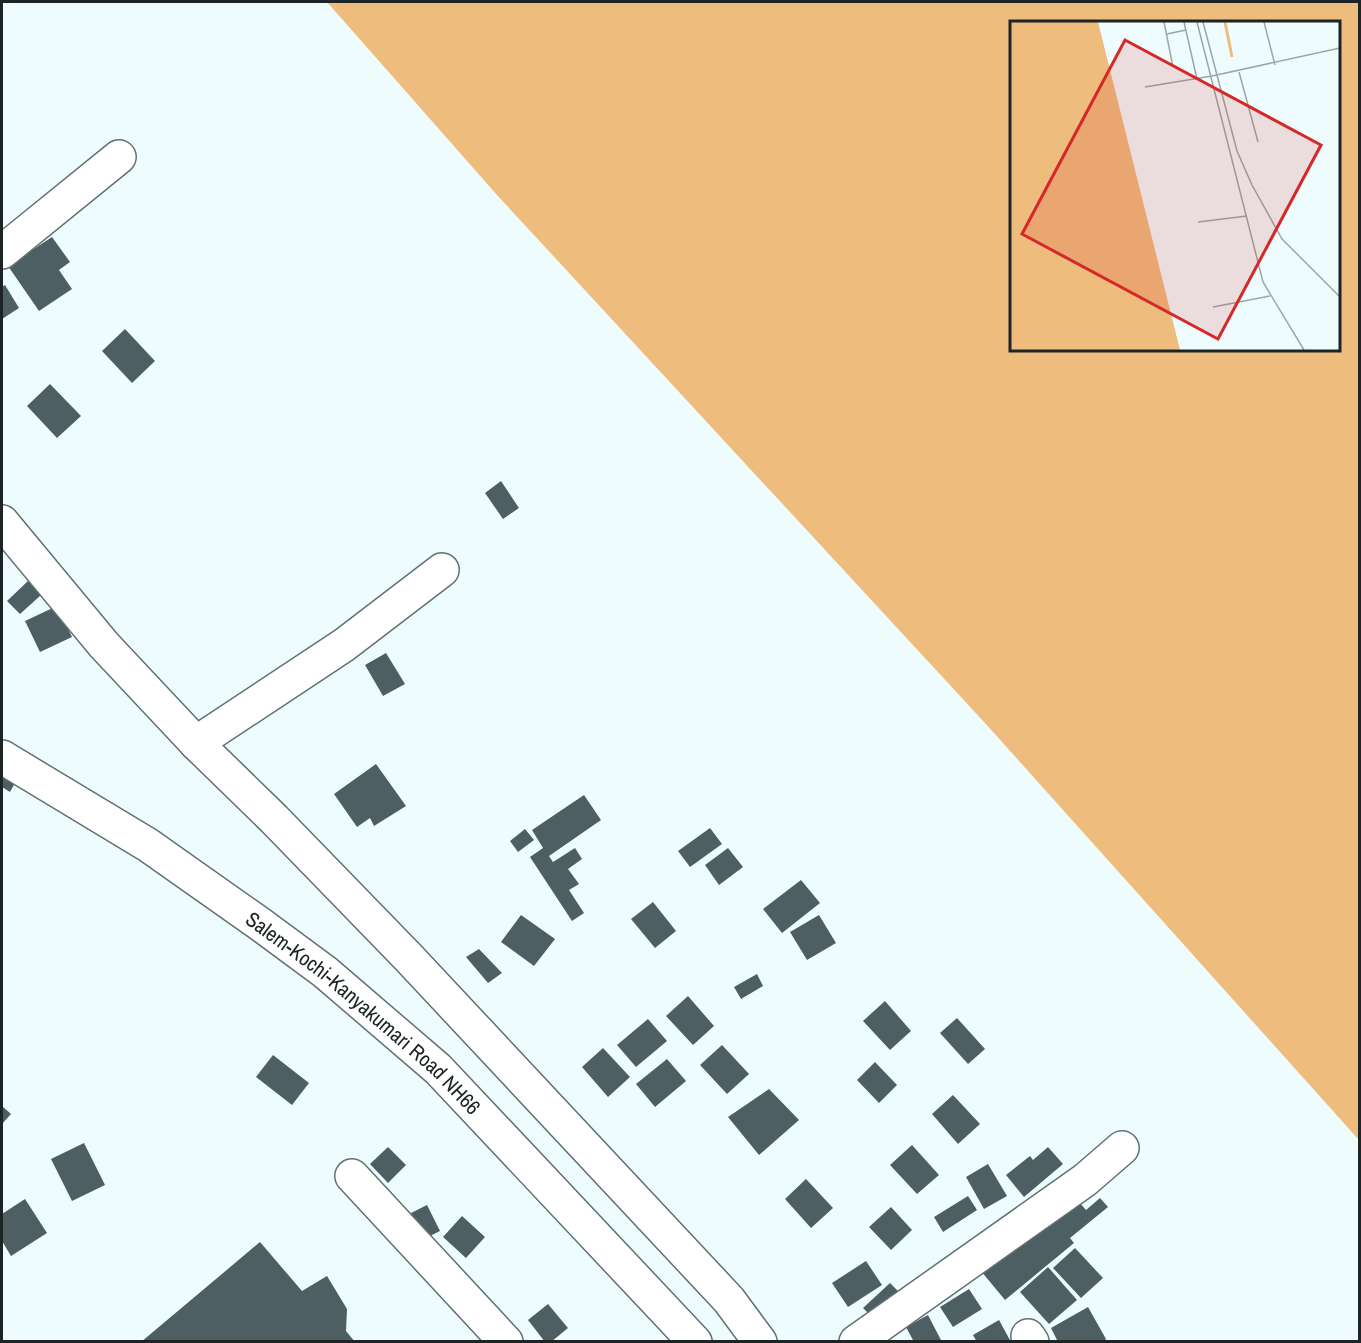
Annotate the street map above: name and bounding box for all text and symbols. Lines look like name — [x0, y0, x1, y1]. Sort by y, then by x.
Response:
inset map — [1010, 21, 1340, 351]
street label: Salem-Kochi-Kanyakumari Road NH66 — [240, 904, 488, 1121]

